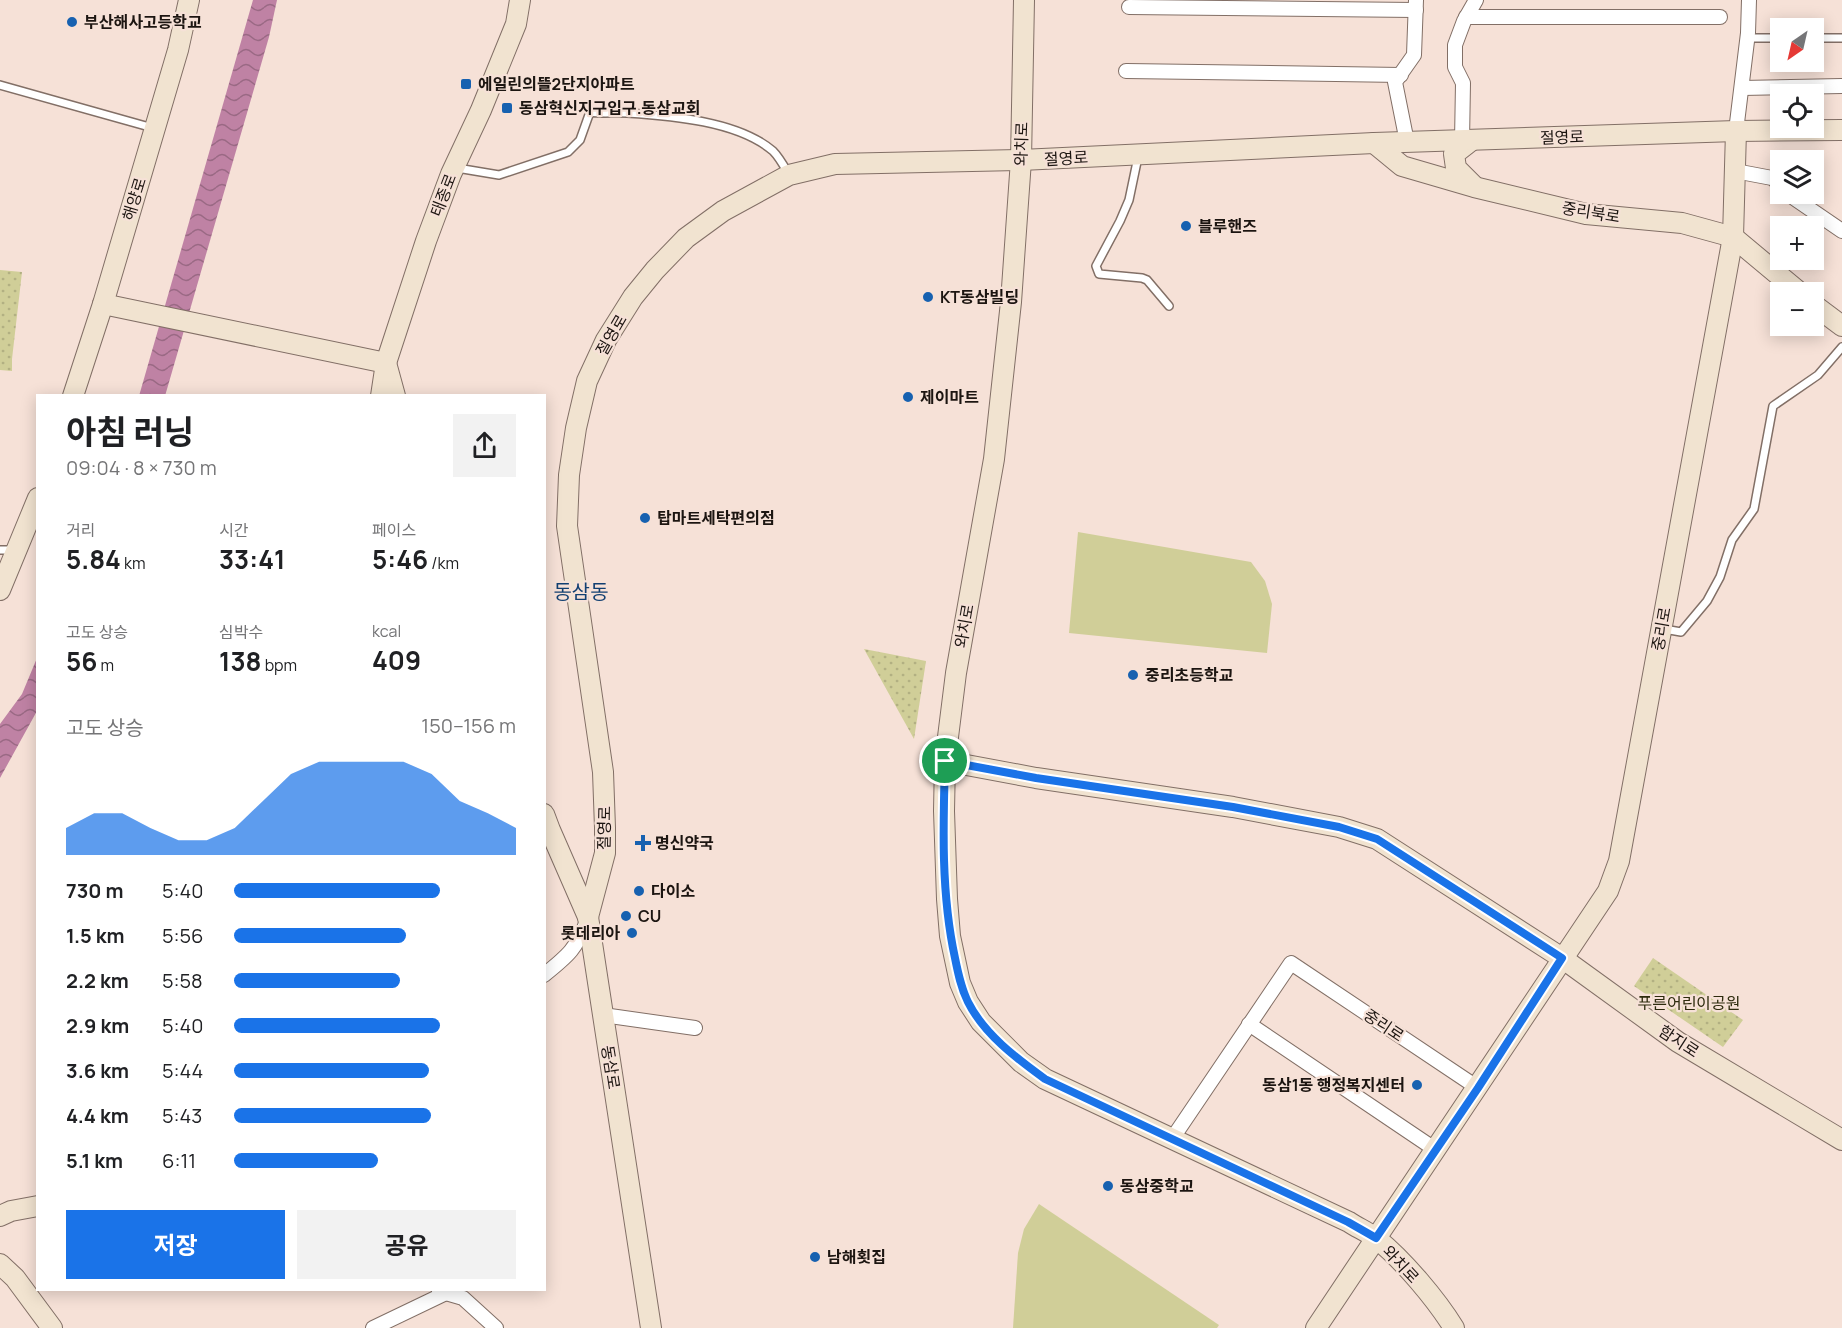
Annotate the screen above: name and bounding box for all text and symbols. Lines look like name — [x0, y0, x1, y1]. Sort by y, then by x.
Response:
place label: 부산해사고등학교 — [84, 11, 202, 33]
marker: 부산해사고등학교 — [65, 15, 79, 29]
north arrow — [1770, 18, 1824, 72]
map controls — [1770, 18, 1824, 336]
place label: 에일린의뜰2단지아파트 — [478, 73, 635, 95]
marker: 에일린의뜰2단지아파트 — [459, 77, 473, 91]
button: locate — [1770, 84, 1824, 138]
place label: 동삼혁신지구입구.동삼교회 — [519, 97, 701, 119]
marker: 동삼혁신지구입구.동삼교회 — [500, 101, 514, 115]
street label: 와치로 — [1009, 121, 1033, 166]
street label: 절영로 — [1540, 125, 1585, 149]
street label: 절영로 — [1043, 146, 1089, 170]
button: layers — [1770, 150, 1824, 204]
street label: 태종로 — [425, 170, 461, 220]
street label: 해양로 — [117, 174, 151, 223]
street label: 중리북로 — [1560, 197, 1622, 228]
place label: 블루핸즈 — [1198, 215, 1257, 237]
button: + — [1770, 216, 1824, 270]
marker: 블루핸즈 — [1179, 219, 1193, 233]
button: − — [1770, 282, 1824, 336]
place label: KT동삼빌딩 — [940, 286, 1019, 308]
marker: KT동삼빌딩 — [921, 290, 935, 304]
street label: 절영로 — [590, 310, 632, 360]
place label: 제이마트 — [920, 386, 979, 408]
marker: 제이마트 — [901, 390, 915, 404]
text: 아침 러닝 — [66, 409, 194, 454]
button: share — [453, 414, 516, 477]
text: 09:04 · 8 × 730 m — [66, 454, 217, 481]
place label: 탑마트세탁편의점 — [657, 507, 775, 529]
marker: 탑마트세탁편의점 — [638, 511, 652, 525]
text: 거리 — [66, 519, 95, 541]
text: 시간 — [219, 519, 248, 541]
text: 페이스 — [372, 519, 416, 541]
text: 5.84 — [66, 541, 121, 577]
text: 33:41 — [219, 541, 285, 577]
text: 5:46 — [372, 541, 428, 577]
text: km — [121, 552, 146, 574]
text: /km — [428, 552, 459, 574]
district label: 동삼동 — [553, 578, 609, 605]
street label: 와치로 — [949, 602, 979, 650]
street label: 중리로 — [1646, 605, 1676, 653]
text: kcal — [372, 620, 401, 642]
text: 고도 상승 — [66, 621, 128, 643]
text: 심박수 — [219, 621, 263, 643]
text: 409 — [372, 642, 421, 678]
text: 56 — [66, 643, 97, 679]
text: 138 — [219, 643, 261, 679]
text: m — [97, 654, 114, 676]
text: bpm — [261, 654, 297, 676]
place label: 중리초등학교 — [1145, 664, 1234, 686]
marker: 중리초등학교 — [1126, 668, 1140, 682]
text: 150–156 m — [421, 712, 516, 739]
text: 고도 상승 — [66, 714, 144, 741]
pin — [919, 735, 970, 786]
icon: arrive — [928, 744, 961, 777]
street label: 절영로 — [593, 805, 615, 850]
place label: 명신약국 — [655, 832, 714, 854]
marker: 명신약국 — [636, 836, 650, 850]
text: 730 m — [66, 877, 123, 904]
text: 5:40 — [162, 877, 204, 904]
place label: 다이소 — [651, 880, 695, 902]
marker: 다이소 — [632, 884, 646, 898]
place label: CU — [638, 905, 661, 927]
marker: CU — [619, 909, 633, 923]
text: 1.5 km — [66, 922, 125, 949]
text: 5:56 — [162, 922, 204, 949]
place label: 롯데리아 — [561, 922, 620, 944]
marker: 롯데리아 — [625, 926, 639, 940]
text: 2.2 km — [66, 967, 129, 994]
text: 5:58 — [162, 967, 203, 994]
park label: 푸른어린이공원 — [1637, 992, 1741, 1014]
street label: 중리로 — [1360, 1004, 1409, 1047]
text: 2.9 km — [66, 1012, 129, 1039]
text: 5:40 — [162, 1012, 204, 1039]
street label: 함지로 — [1654, 1020, 1704, 1062]
street label: 동삼로 — [597, 1043, 625, 1091]
text: 3.6 km — [66, 1057, 129, 1084]
text: 5:44 — [162, 1057, 203, 1084]
place label: 동삼1동 행정복지센터 — [1262, 1074, 1405, 1096]
marker: 동삼1동 행정복지센터 — [1410, 1078, 1424, 1092]
text: 4.4 km — [66, 1102, 129, 1129]
text: 5:43 — [162, 1102, 202, 1129]
text: 5.1 km — [66, 1147, 123, 1174]
text: 6:11 — [162, 1147, 196, 1174]
place label: 동삼중학교 — [1120, 1175, 1194, 1197]
marker: 동삼중학교 — [1101, 1179, 1115, 1193]
button: 저장 — [66, 1210, 285, 1279]
button: 공유 — [297, 1210, 516, 1279]
street label: 와치로 — [1378, 1240, 1424, 1288]
place label: 남해횟집 — [827, 1246, 886, 1268]
marker: 남해횟집 — [808, 1250, 822, 1264]

